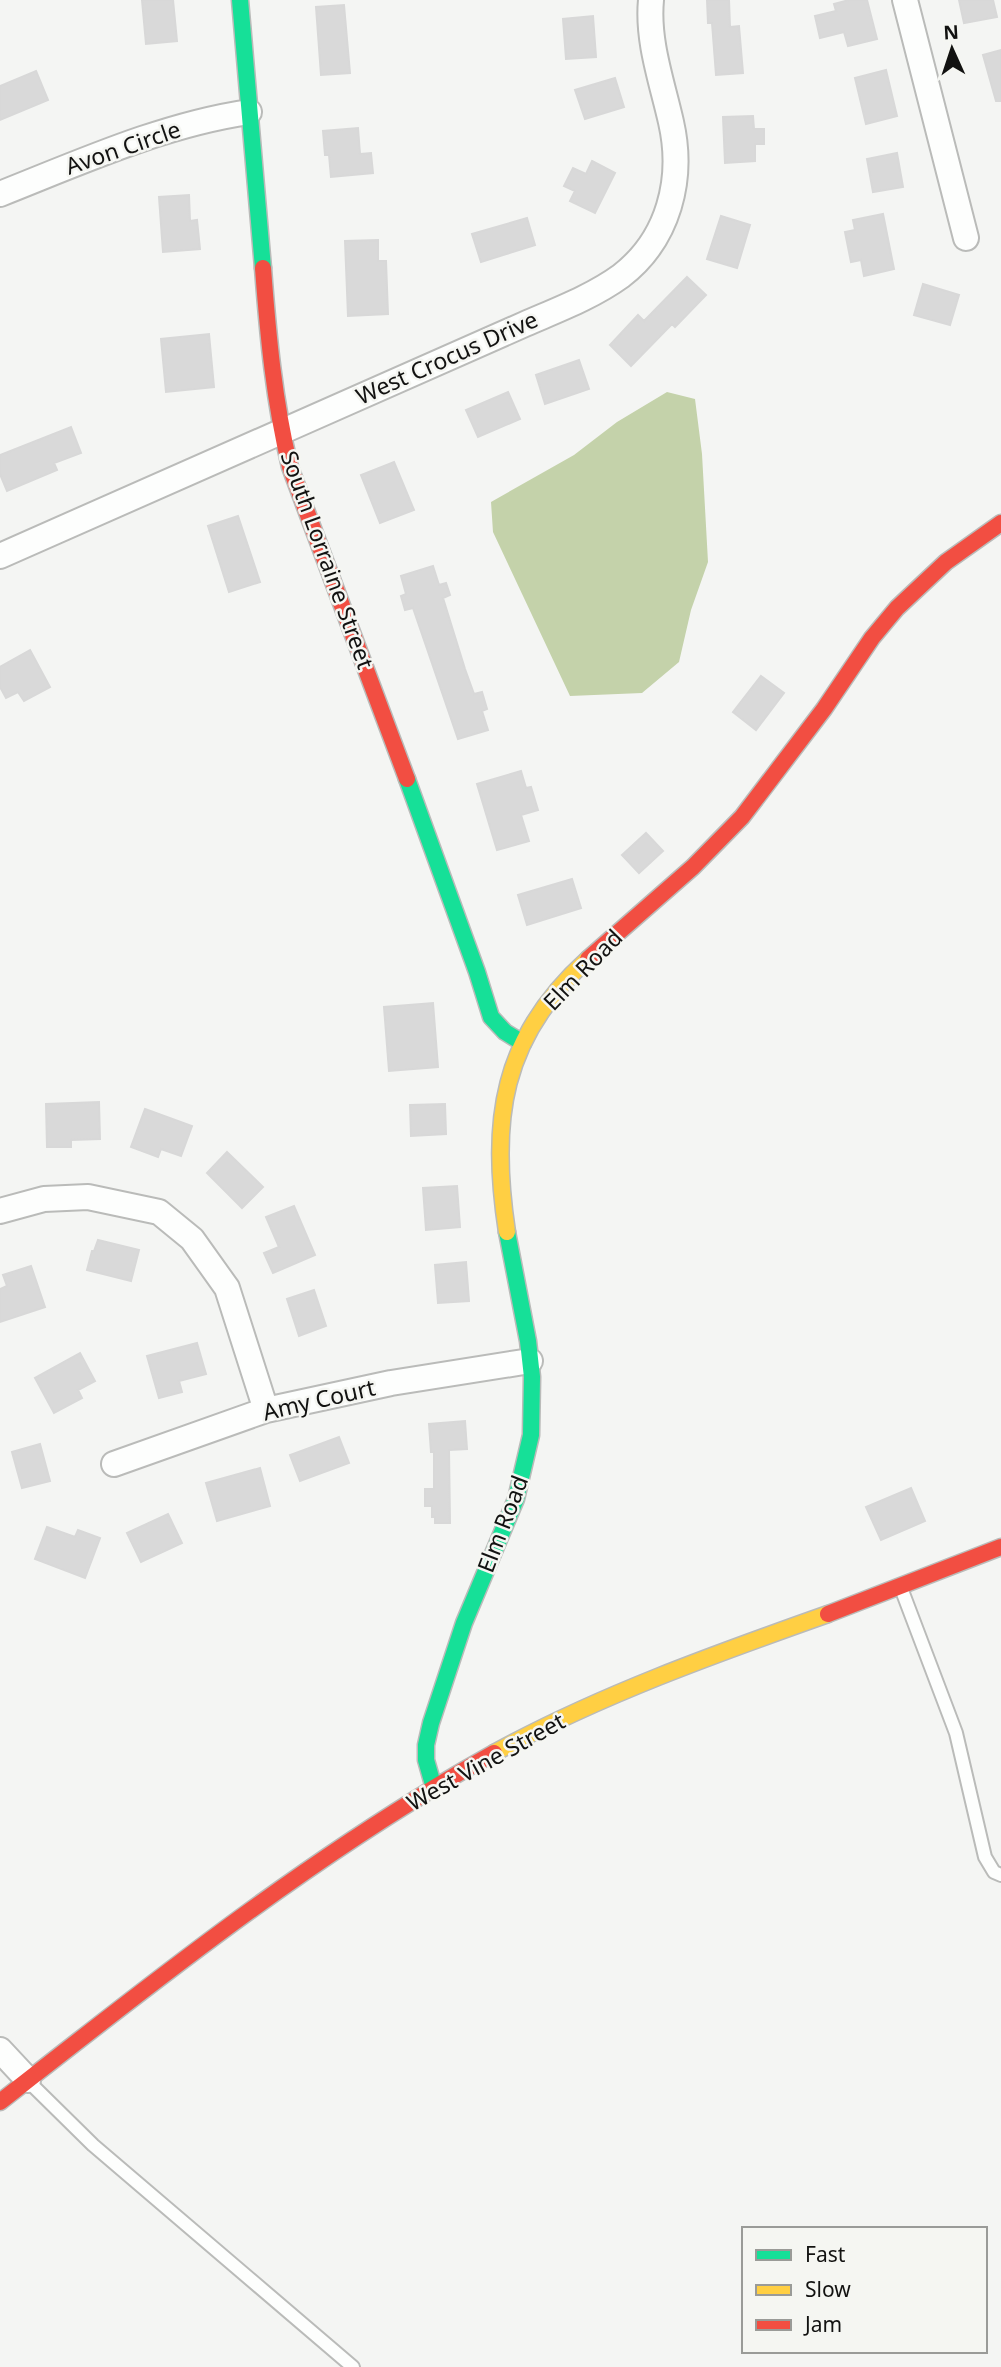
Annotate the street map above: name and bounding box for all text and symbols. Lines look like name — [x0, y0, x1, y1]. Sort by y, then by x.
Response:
north arrow — [917, 14, 987, 84]
text: N — [943, 19, 960, 45]
street label: Avon Circle — [61, 112, 185, 182]
street label: West Crocus Drive — [351, 303, 543, 412]
street label: South Lorraine Street — [274, 446, 382, 673]
street label: Elm Road — [536, 922, 629, 1017]
street label: Amy Court — [259, 1371, 378, 1427]
street label: Elm Road — [469, 1471, 535, 1577]
street label: West Vine Street — [401, 1704, 570, 1818]
legend — [742, 2227, 987, 2353]
text: Fast — [805, 2240, 846, 2268]
text: Slow — [805, 2275, 851, 2303]
text: Jam — [803, 2310, 842, 2338]

